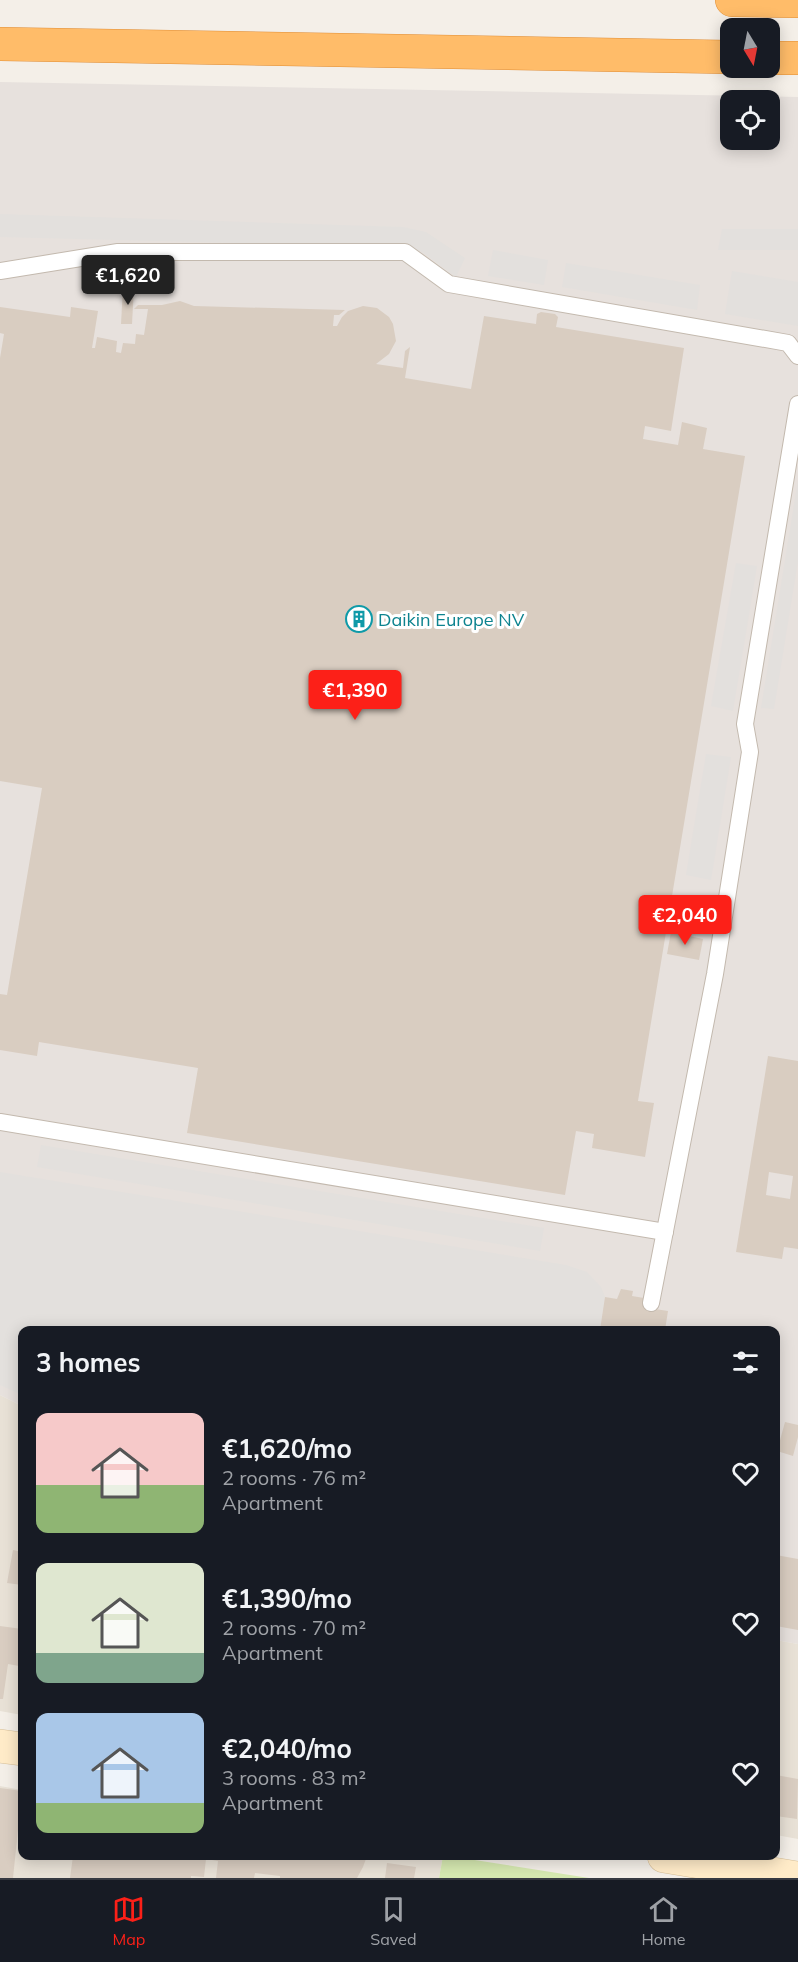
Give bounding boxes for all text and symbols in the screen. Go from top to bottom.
north arrow [720,18,780,78]
map controls [720,18,780,150]
button: locate [720,90,780,150]
pin: €1,620 [79,255,177,306]
text: €1,620 [96,262,160,287]
building icon: Daikin Europe NV [344,604,374,634]
place label: Daikin Europe NV [378,608,525,631]
pin: €1,390 [306,670,404,721]
text: €1,390 [323,677,387,702]
pin: €2,040 [636,895,734,946]
text: €2,040 [653,902,717,927]
text: 3 homes [36,1346,140,1379]
icon: filters [729,1346,762,1379]
text: €1,620/mo [222,1432,352,1465]
icon: home [84,1437,156,1509]
icon: heart [729,1457,762,1490]
text: 2 rooms · 76 m² [222,1465,366,1490]
text: Apartment [222,1490,323,1515]
text: €1,390/mo [222,1582,352,1615]
icon: home [84,1587,156,1659]
icon: heart [729,1607,762,1640]
text: 2 rooms · 70 m² [222,1615,366,1640]
text: Apartment [222,1640,323,1665]
text: €2,040/mo [222,1732,352,1765]
icon: home [84,1737,156,1809]
icon: heart [729,1757,762,1790]
text: 3 rooms · 83 m² [222,1765,366,1790]
text: Apartment [222,1790,323,1815]
tab: Map [112,1893,145,1949]
tab: Saved [370,1893,417,1949]
tab: Home [641,1893,686,1949]

